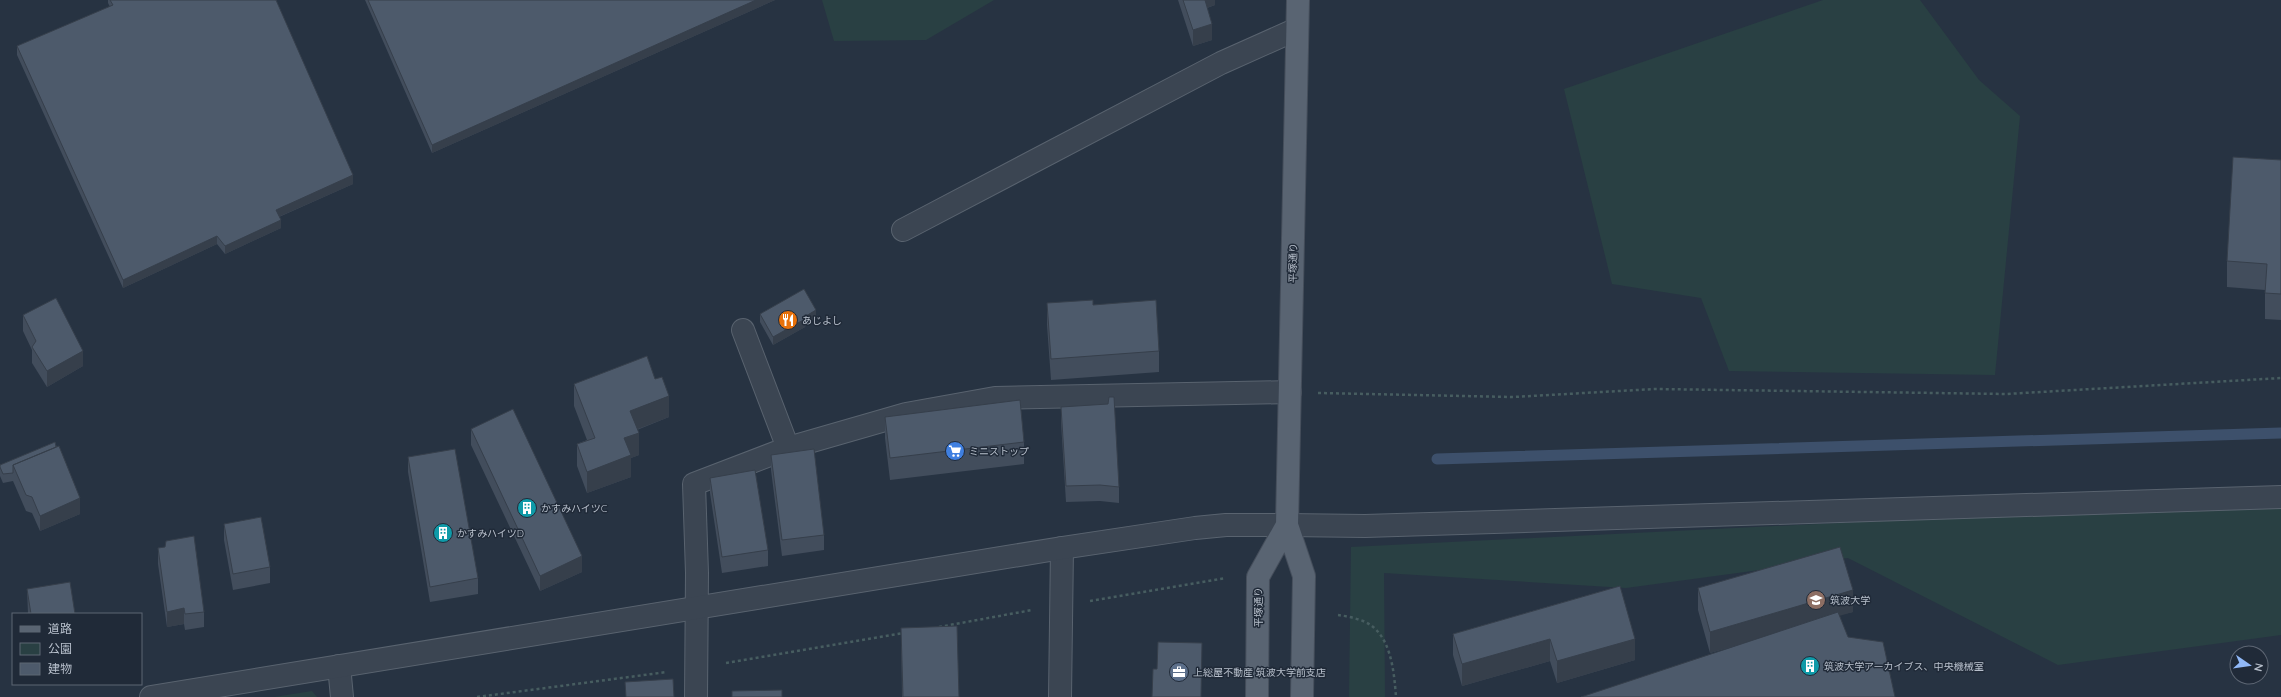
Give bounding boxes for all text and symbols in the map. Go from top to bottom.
street label: 平塚通り [1286,243,1300,283]
restaurant icon: あじよし [777,309,799,331]
place label: あじよし [802,314,842,327]
supermarket icon: ミニストップ [944,440,966,462]
place label: ミニストップ [969,445,1029,458]
building icon: かすみハイツC [516,497,538,519]
place label: かすみハイツC [541,502,608,515]
building icon: かすみハイツD [432,522,454,544]
place label: かすみハイツD [457,527,524,540]
street label: 平塚通り [1252,587,1265,627]
school or university icon: 筑波大学 [1805,589,1827,611]
place label: 筑波大学 [1830,594,1870,607]
legend [12,613,142,685]
text: 道路 [48,621,72,636]
text: 公園 [48,641,72,656]
north arrow [2229,645,2269,685]
building icon: 筑波大学アーカイブス、中央機械室 [1799,655,1821,677]
place label: 筑波大学アーカイブス、中央機械室 [1824,660,1983,673]
text: 建物 [48,661,72,676]
office icon: 上総屋不動産 筑波大学前支店 [1168,661,1190,683]
text: N [2251,662,2266,673]
place label: 上総屋不動産 筑波大学前支店 [1193,666,1326,679]

